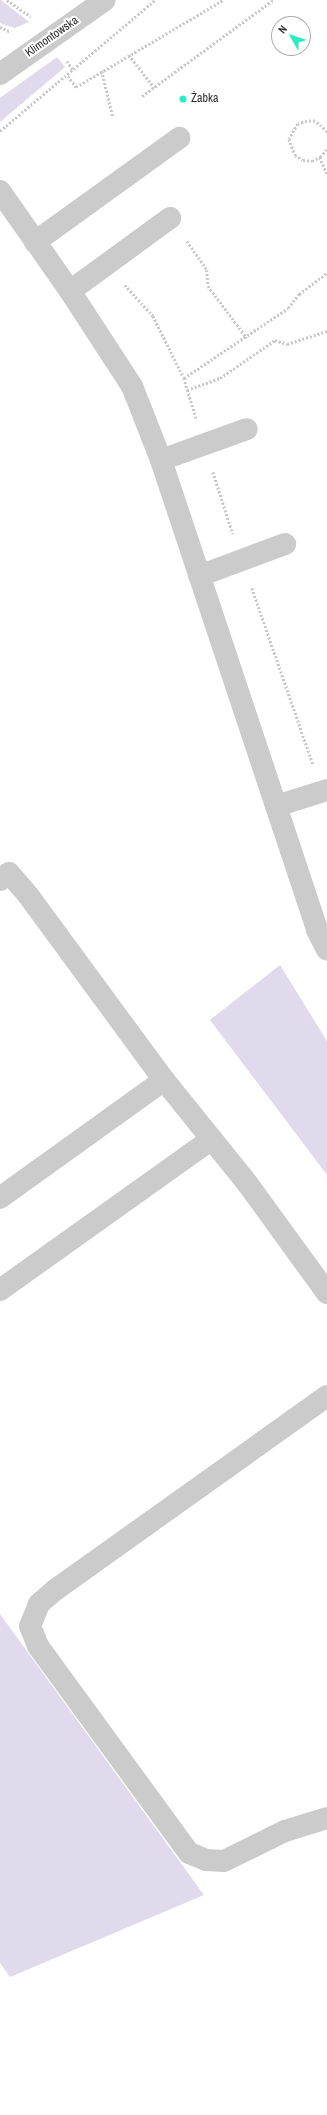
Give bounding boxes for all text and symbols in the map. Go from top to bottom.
street label: Klimontowska [23,14,81,60]
north arrow [271,16,311,56]
text: N [275,22,290,36]
place label: Żabka [191,92,218,106]
marker: Żabka [178,94,188,104]

